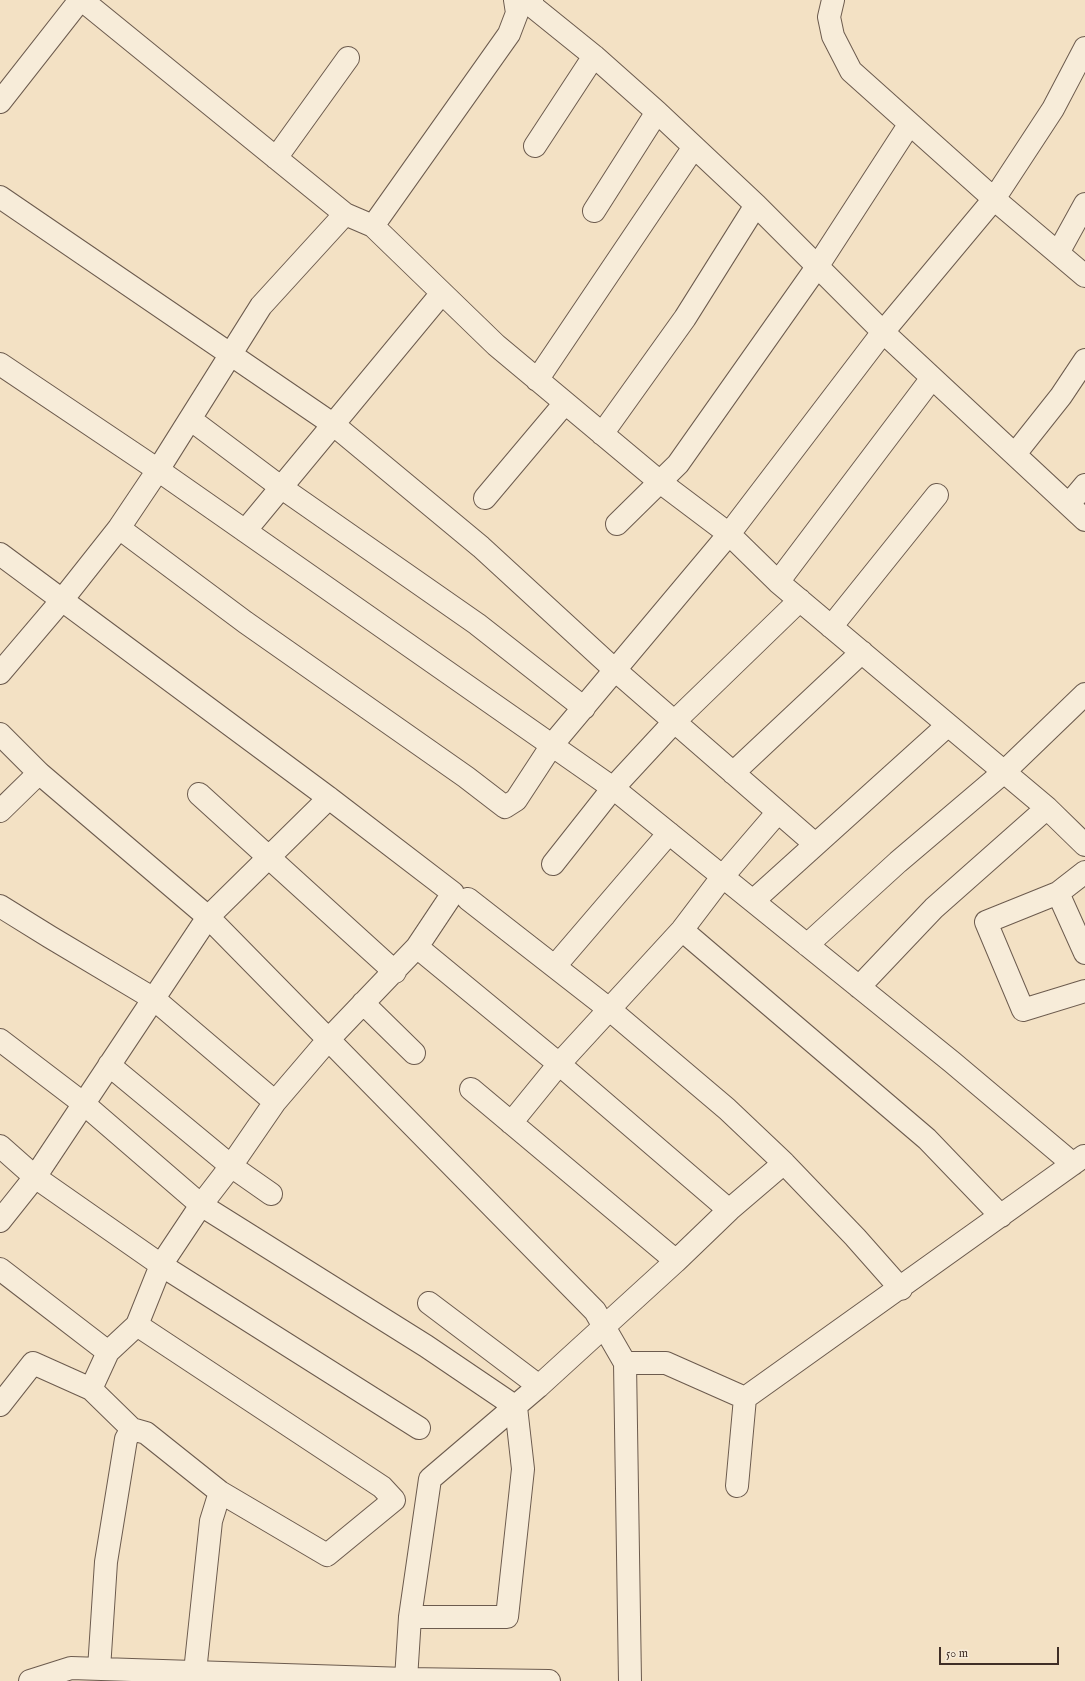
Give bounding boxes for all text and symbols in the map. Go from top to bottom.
scale bar [941,1639,1061,1665]
text: 50 m [946,1646,968,1661]

